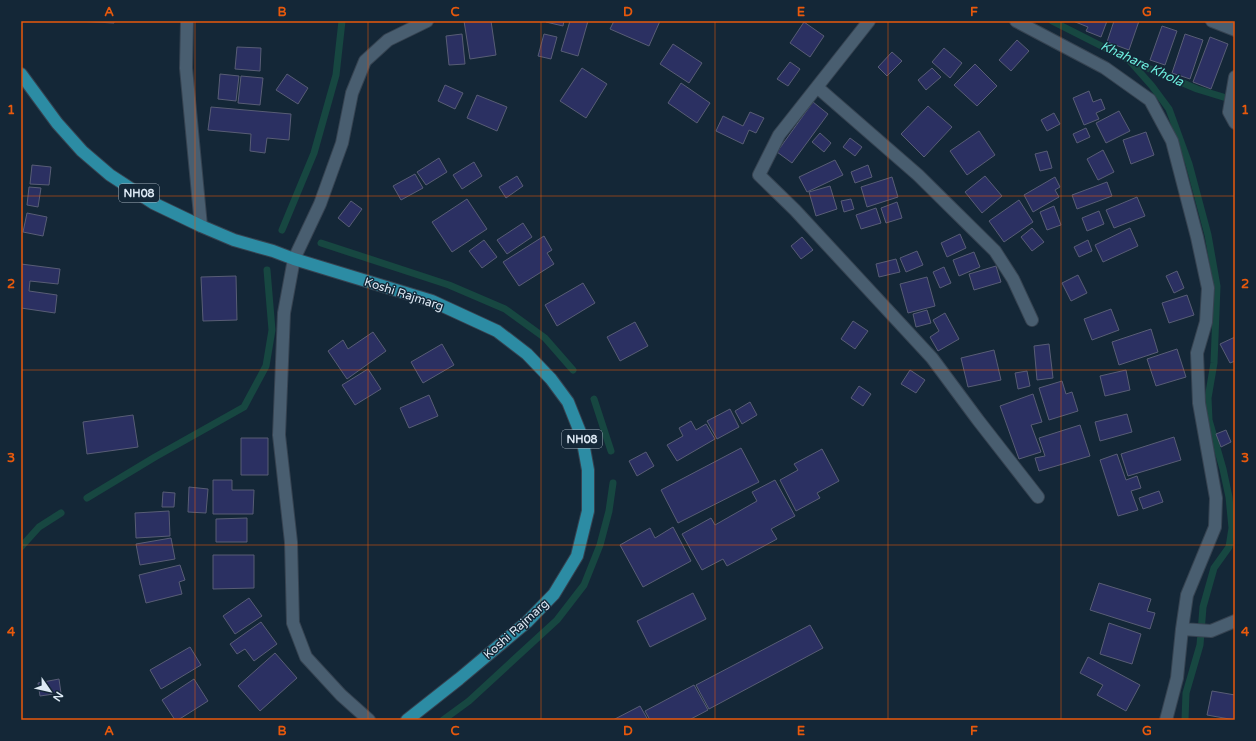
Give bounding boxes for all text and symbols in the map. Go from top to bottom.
text: A [104,4,114,20]
text: B [277,4,287,20]
text: C [450,4,460,20]
text: D [623,4,633,20]
text: E [797,4,805,20]
text: F [970,4,978,20]
text: G [1142,4,1152,20]
water label: Khahare Khola [1098,38,1187,91]
text: 1 [7,102,15,118]
text: 1 [1241,102,1249,118]
road number: NH08 [119,184,159,202]
street label: Koshi Rajmarg [363,275,445,313]
text: 2 [7,276,15,292]
text: 2 [1241,276,1249,292]
road number: NH08 [562,430,602,448]
text: 3 [7,450,15,466]
text: 3 [1241,450,1249,466]
street label: Koshi Rajmarg [481,596,551,662]
text: 4 [7,624,16,640]
text: 4 [1241,624,1250,640]
north arrow [30,671,70,711]
text: N [50,689,66,704]
text: A [104,723,114,739]
text: B [277,723,287,739]
text: C [450,723,460,739]
text: D [623,723,633,739]
text: E [797,723,805,739]
text: F [970,723,978,739]
text: G [1142,723,1152,739]

